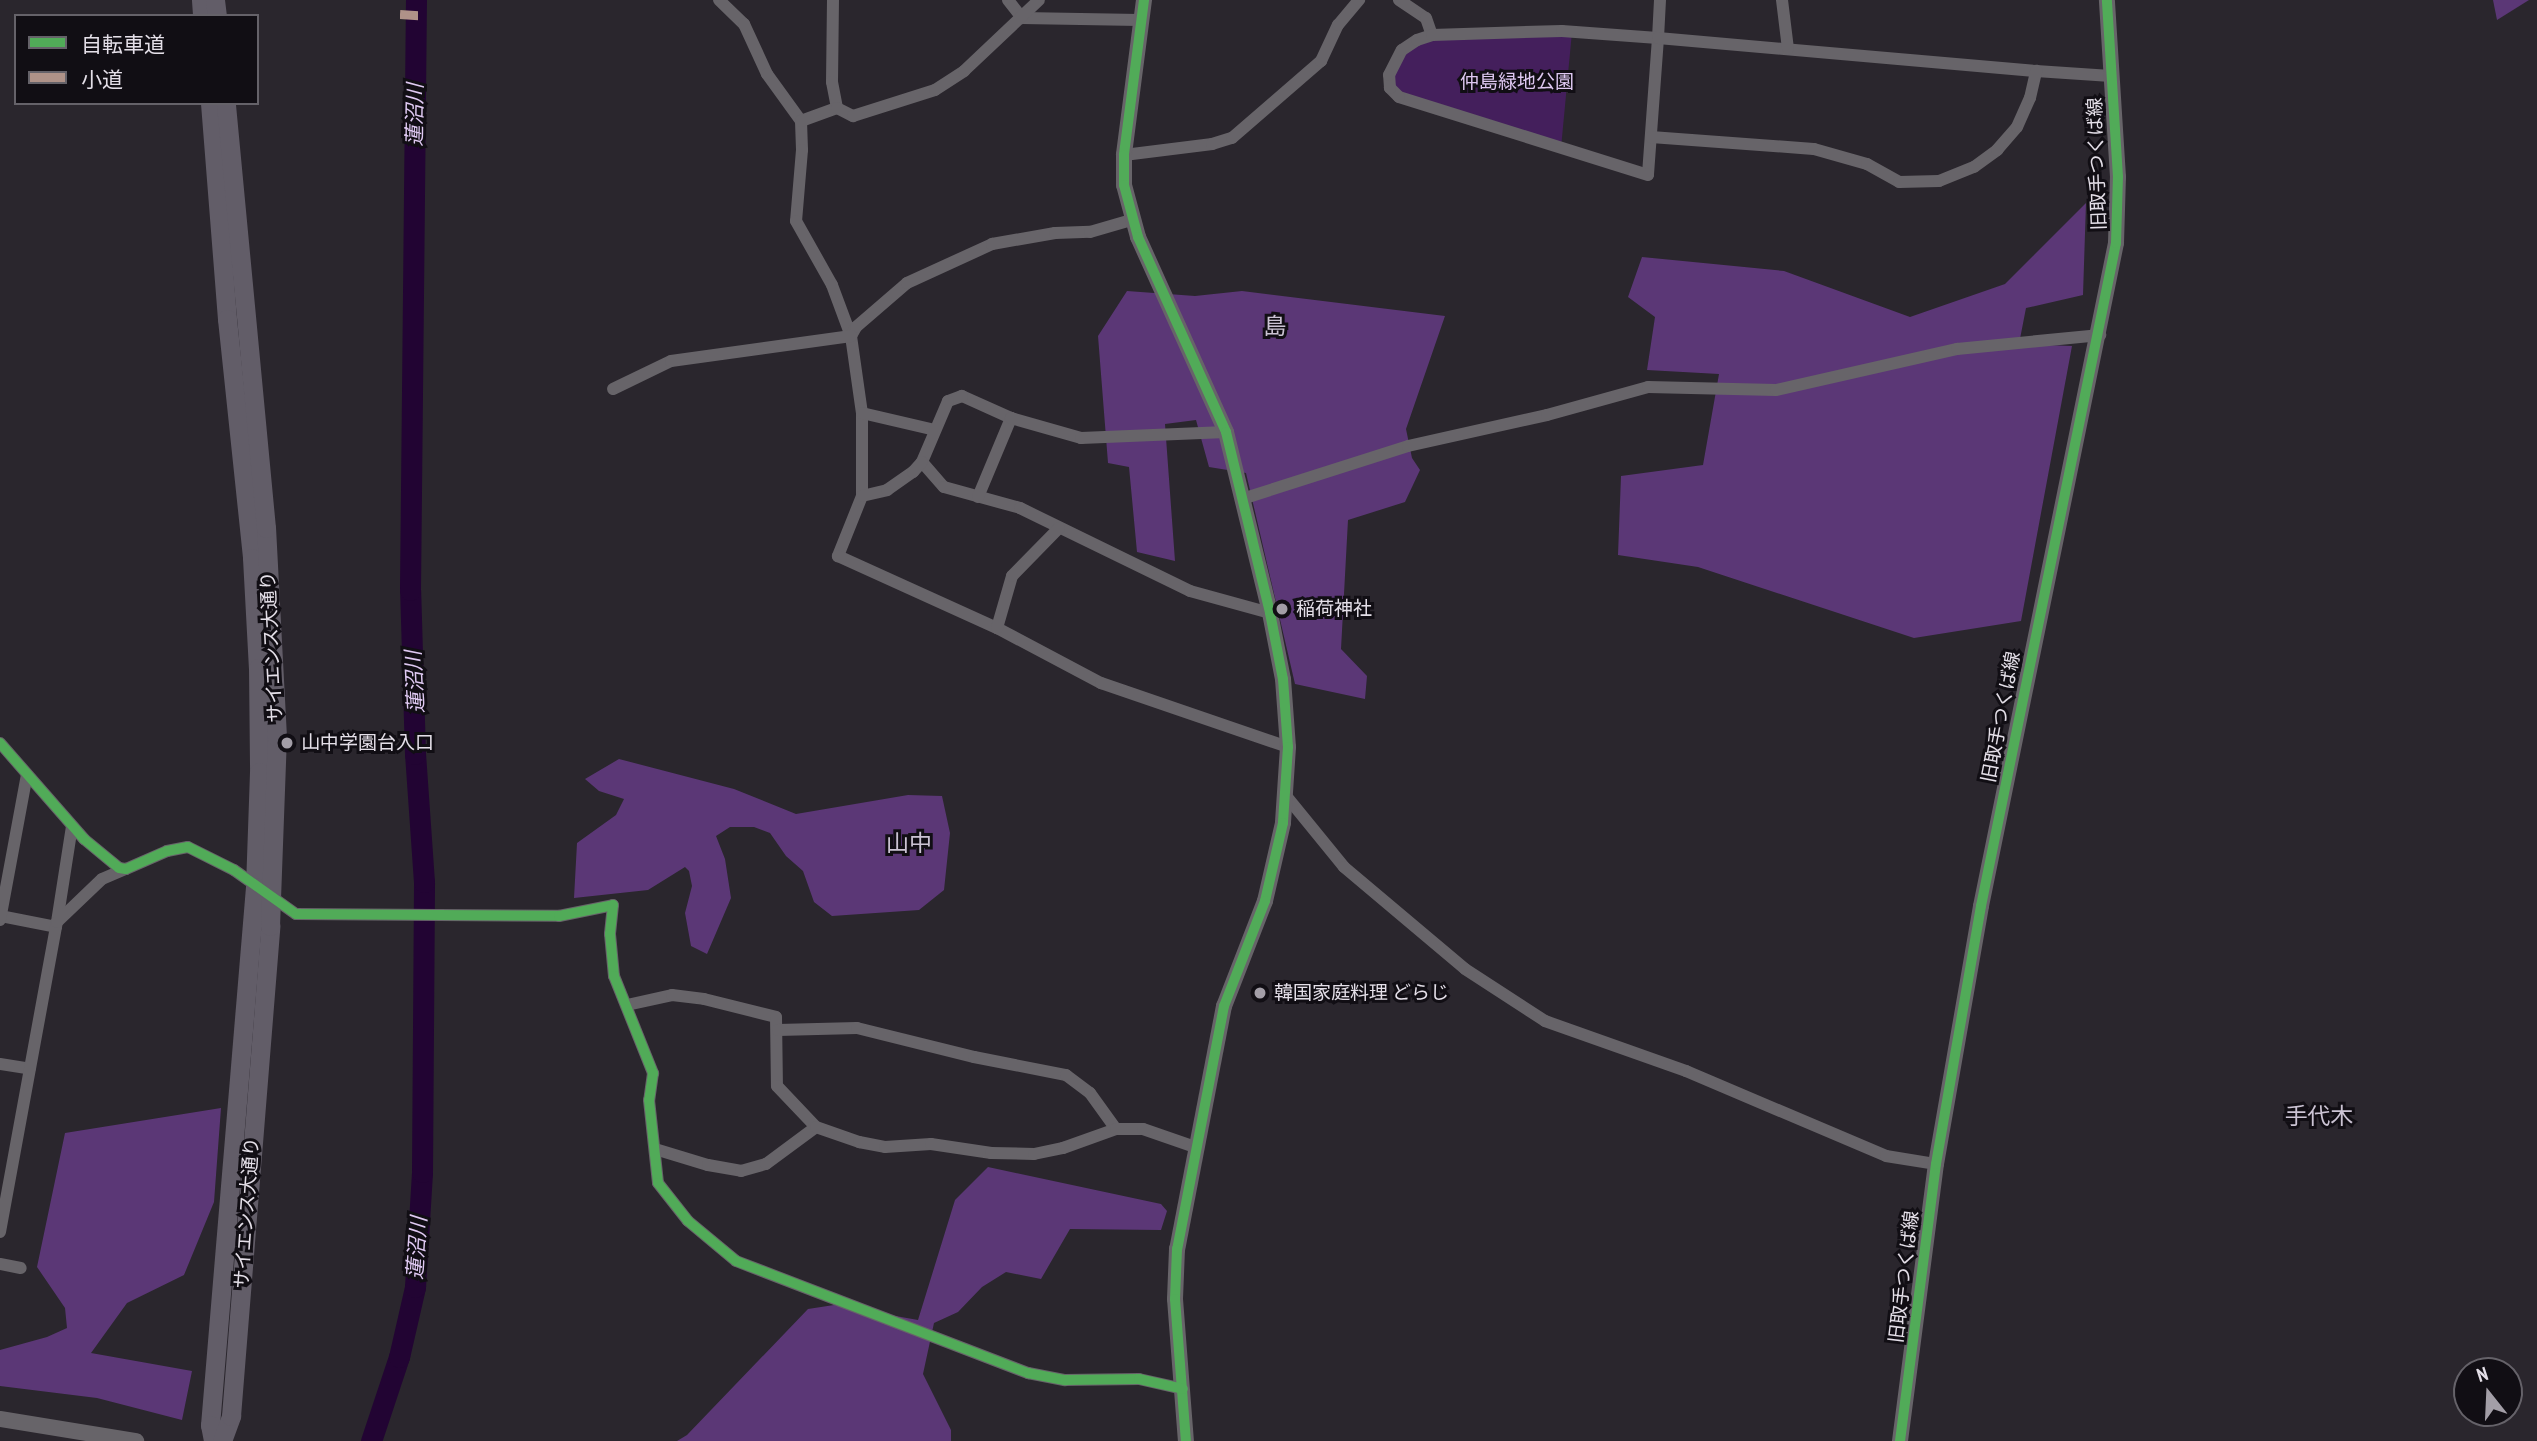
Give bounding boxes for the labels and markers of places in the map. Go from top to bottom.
place label: 稲荷神社 [1296,598,1372,620]
marker: 稲荷神社 [1274,601,1290,617]
place label: 山中学園台入口 [301,732,434,754]
marker: 山中学園台入口 [279,735,295,751]
place label: 韓国家庭料理 どらじ [1274,982,1449,1004]
marker: 韓国家庭料理 どらじ [1252,985,1268,1001]

